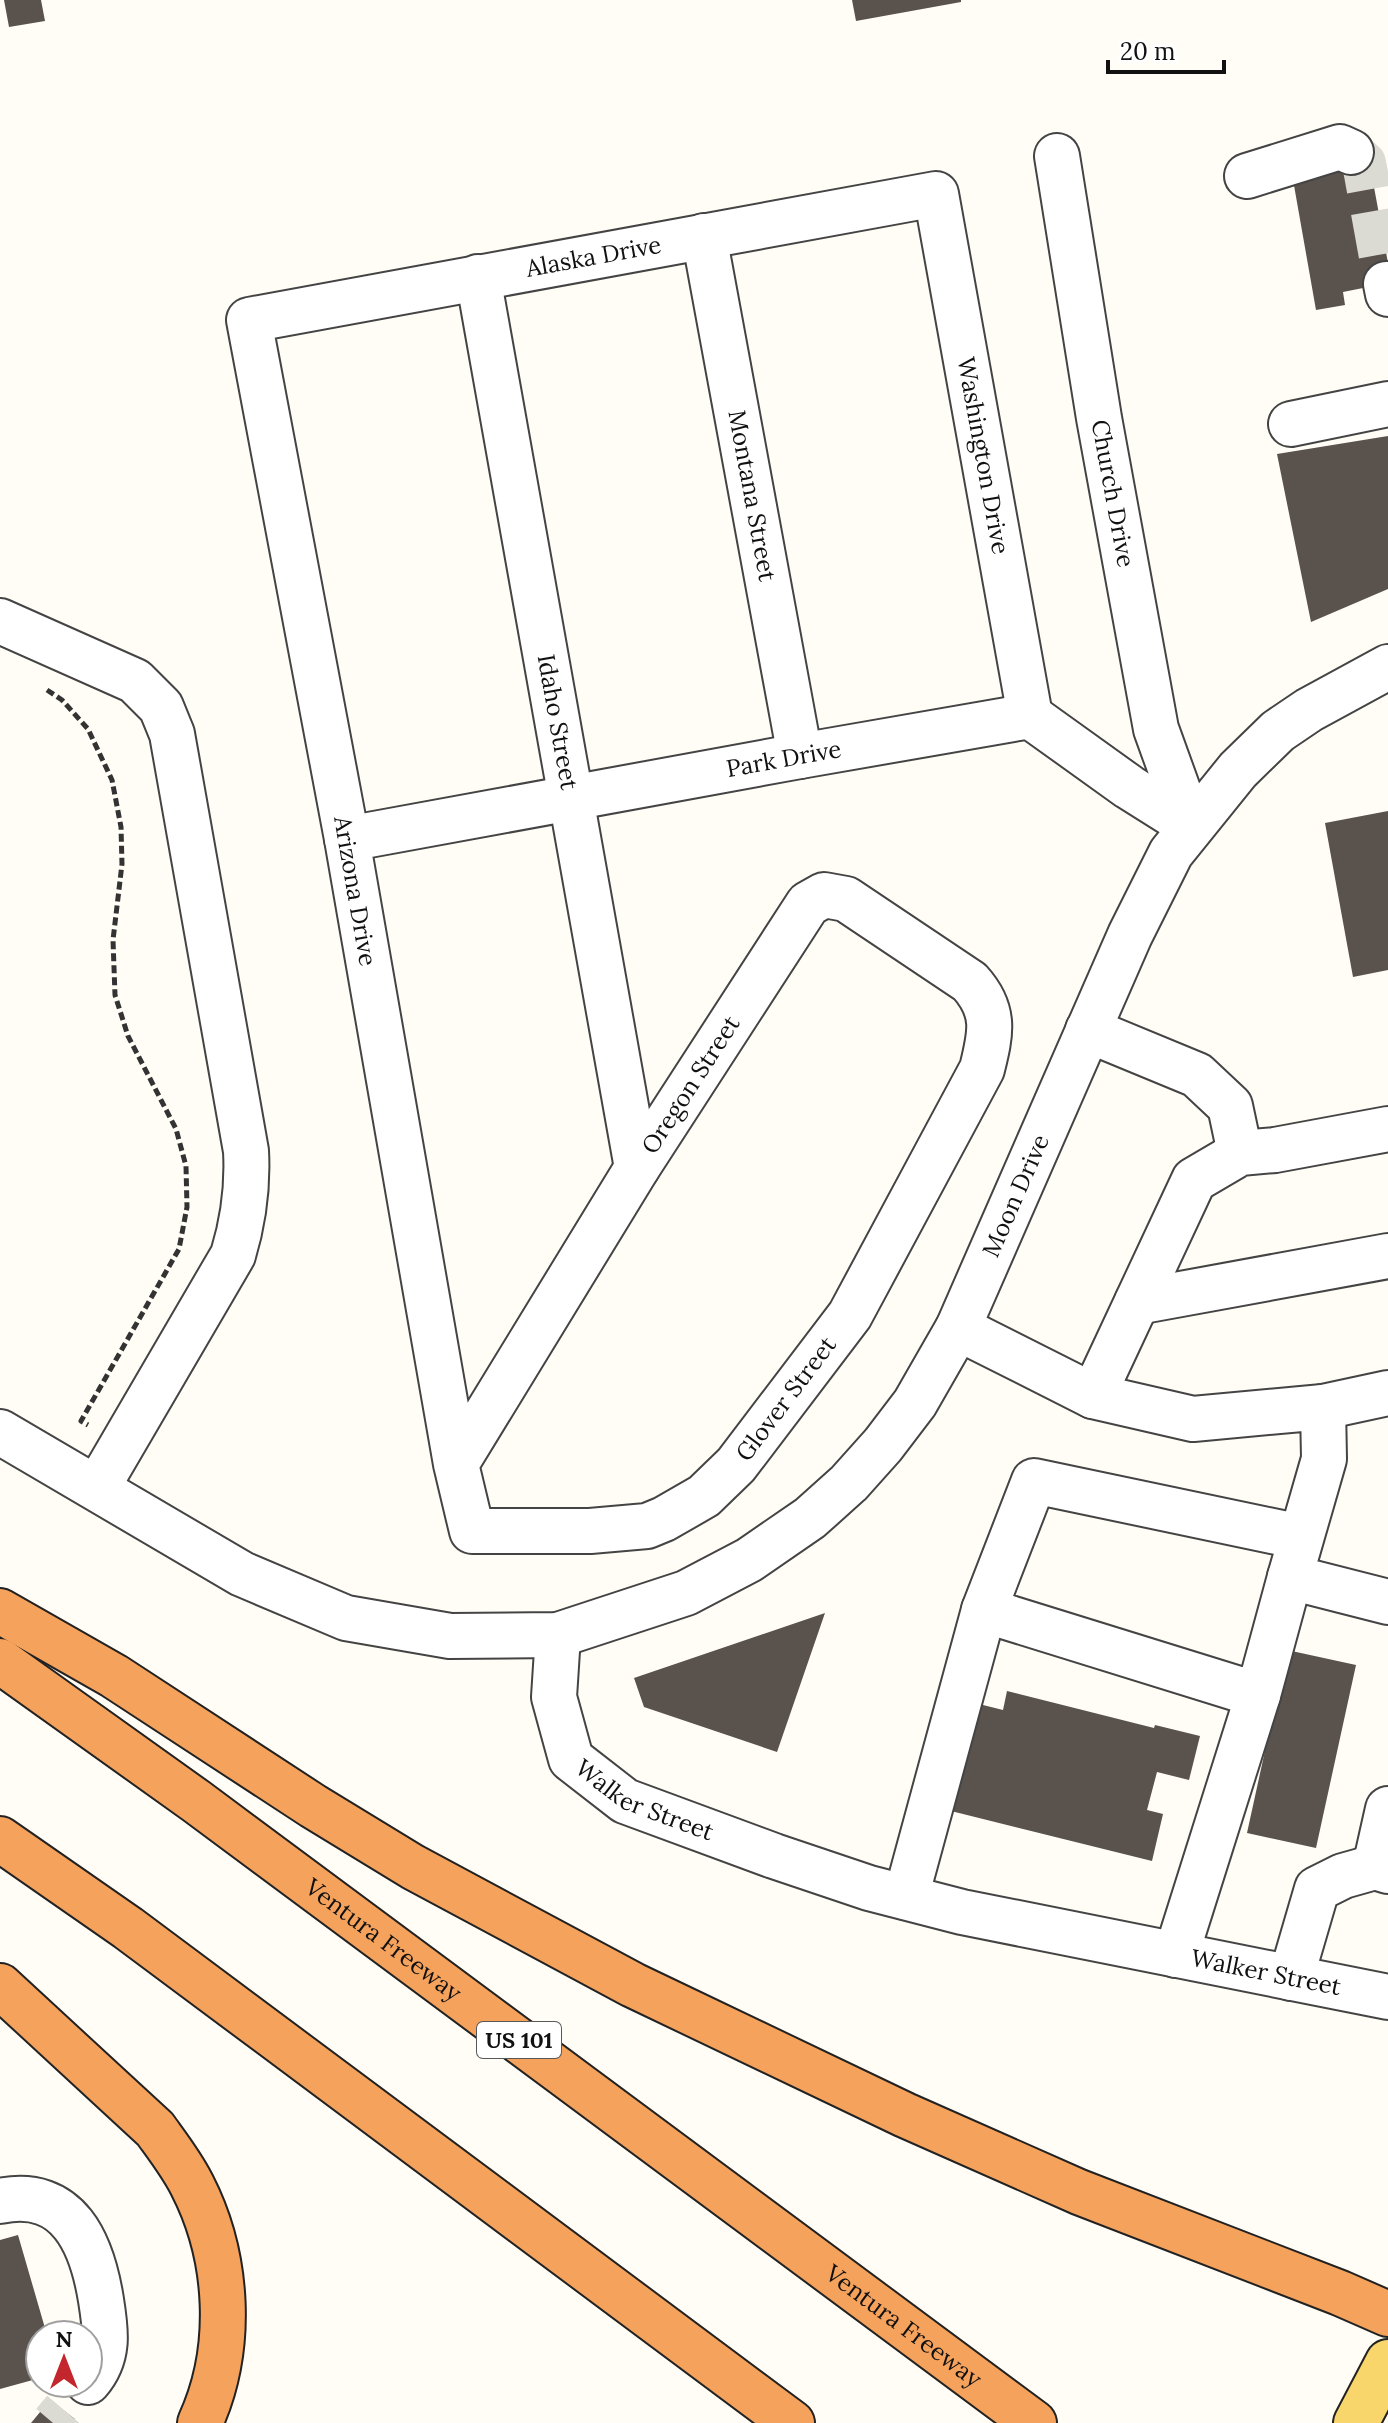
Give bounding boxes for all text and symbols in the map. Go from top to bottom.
scale bar [1108,24,1224,74]
text: 20 m [1120,36,1176,67]
street label: Alaska Drive [523,229,664,284]
street label: Washington Drive [951,355,1017,557]
street label: Montana Street [721,407,784,584]
street label: Church Drive [1085,417,1142,570]
street label: Idaho Street [531,652,585,793]
street label: Park Drive [724,733,844,784]
street label: Arizona Drive [327,813,384,968]
street label: Oregon Street [634,1009,747,1160]
street label: Moon Drive [975,1129,1056,1262]
street label: Glover Street [729,1330,843,1467]
street label: Walker Street [569,1752,719,1848]
street label: Ventura Freeway [298,1871,468,2008]
street label: Walker Street [1188,1942,1345,2002]
road number: US 101 [477,2022,561,2058]
street label: Ventura Freeway [819,2257,989,2394]
north arrow [24,2319,104,2399]
text: N [55,2325,73,2353]

